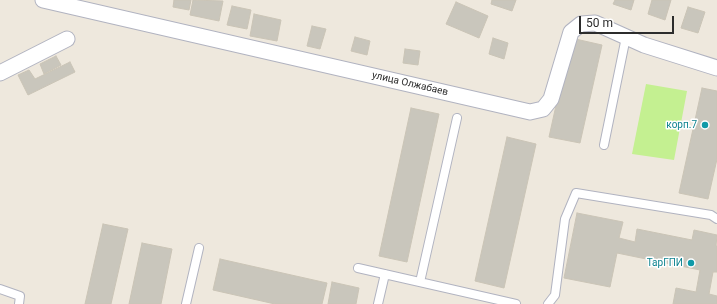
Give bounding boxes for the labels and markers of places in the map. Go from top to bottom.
place label: корп.7 [666,119,697,131]
marker: корп.7 [700,120,710,130]
place label: ТарГПИ [647,257,683,269]
marker: ТарГПИ [686,258,696,268]

